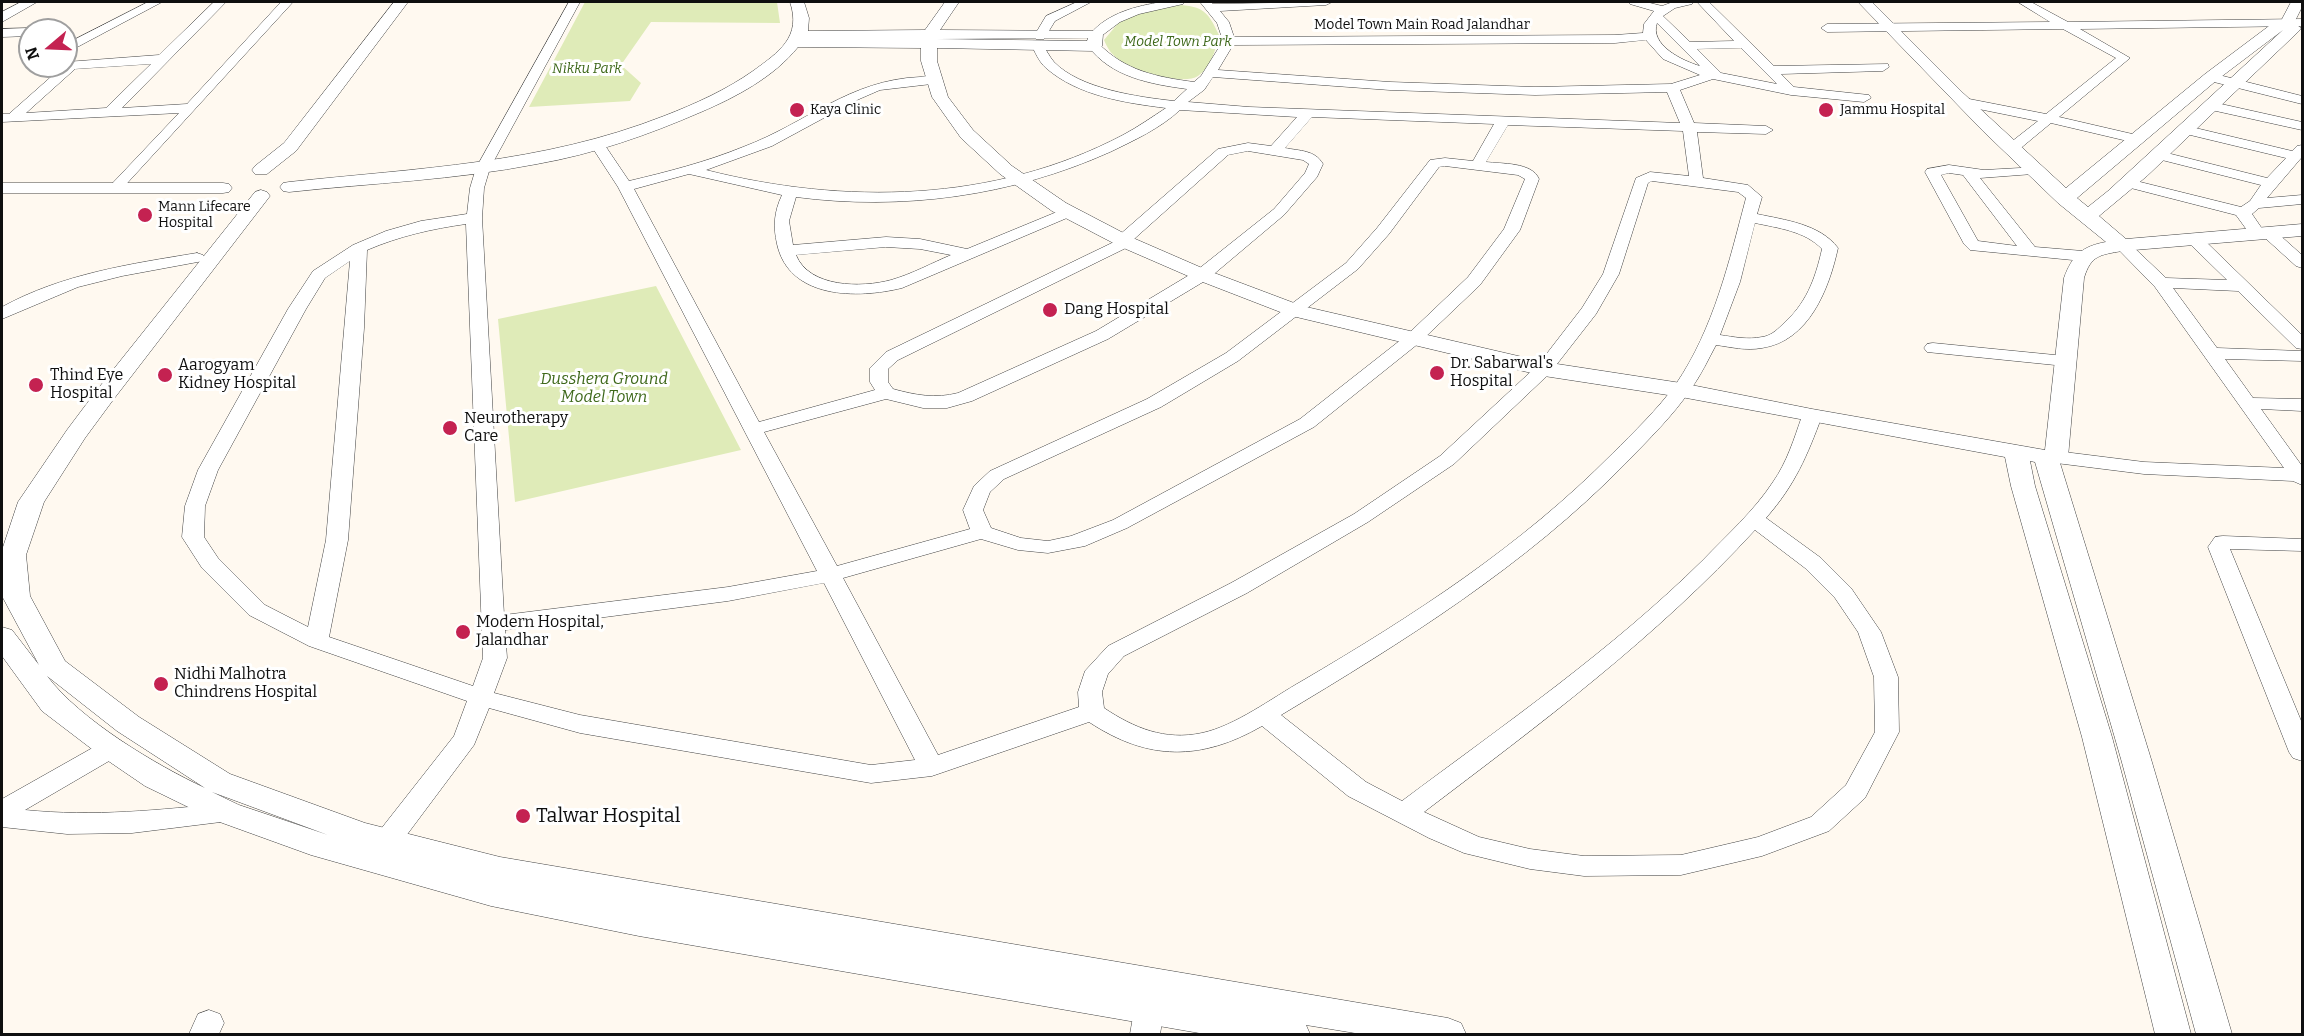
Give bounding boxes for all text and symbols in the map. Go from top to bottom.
street label: Model Town Main Road Jalandhar [1314,17,1530,33]
north arrow [18,18,78,78]
park label: Model Town Park [1124,34,1232,50]
text: N [21,44,43,62]
park label: Nikku Park [552,61,622,77]
marker: Kaya Clinic [788,101,806,119]
marker: Jammu Hospital [1817,101,1835,119]
place label: Kaya Clinic [810,102,881,118]
place label: Jammu Hospital [1840,102,1945,118]
place label: Mann Lifecare Hospital [158,199,251,232]
marker: Mann Lifecare Hospital [136,206,154,224]
place label: Dang Hospital [1064,300,1169,320]
marker: Dang Hospital [1041,301,1059,319]
place label: Dr. Sabarwal's Hospital [1450,354,1553,392]
place label: Aarogyam Kidney Hospital [178,356,296,394]
marker: Dr. Sabarwal's Hospital [1428,364,1446,382]
place label: Thind Eye Hospital [50,366,123,404]
marker: Aarogyam Kidney Hospital [156,366,174,384]
park label: Dusshera Ground Model Town [540,370,668,408]
marker: Thind Eye Hospital [27,376,45,394]
place label: Neurotherapy Care [464,409,568,447]
marker: Neurotherapy Care [441,419,459,437]
place label: Modern Hospital, Jalandhar [476,613,604,651]
marker: Modern Hospital, Jalandhar [454,623,472,641]
place label: Nidhi Malhotra Chindrens Hospital [174,665,317,703]
marker: Nidhi Malhotra Chindrens Hospital [152,675,170,693]
place label: Talwar Hospital [536,804,681,828]
marker: Talwar Hospital [514,807,532,825]

